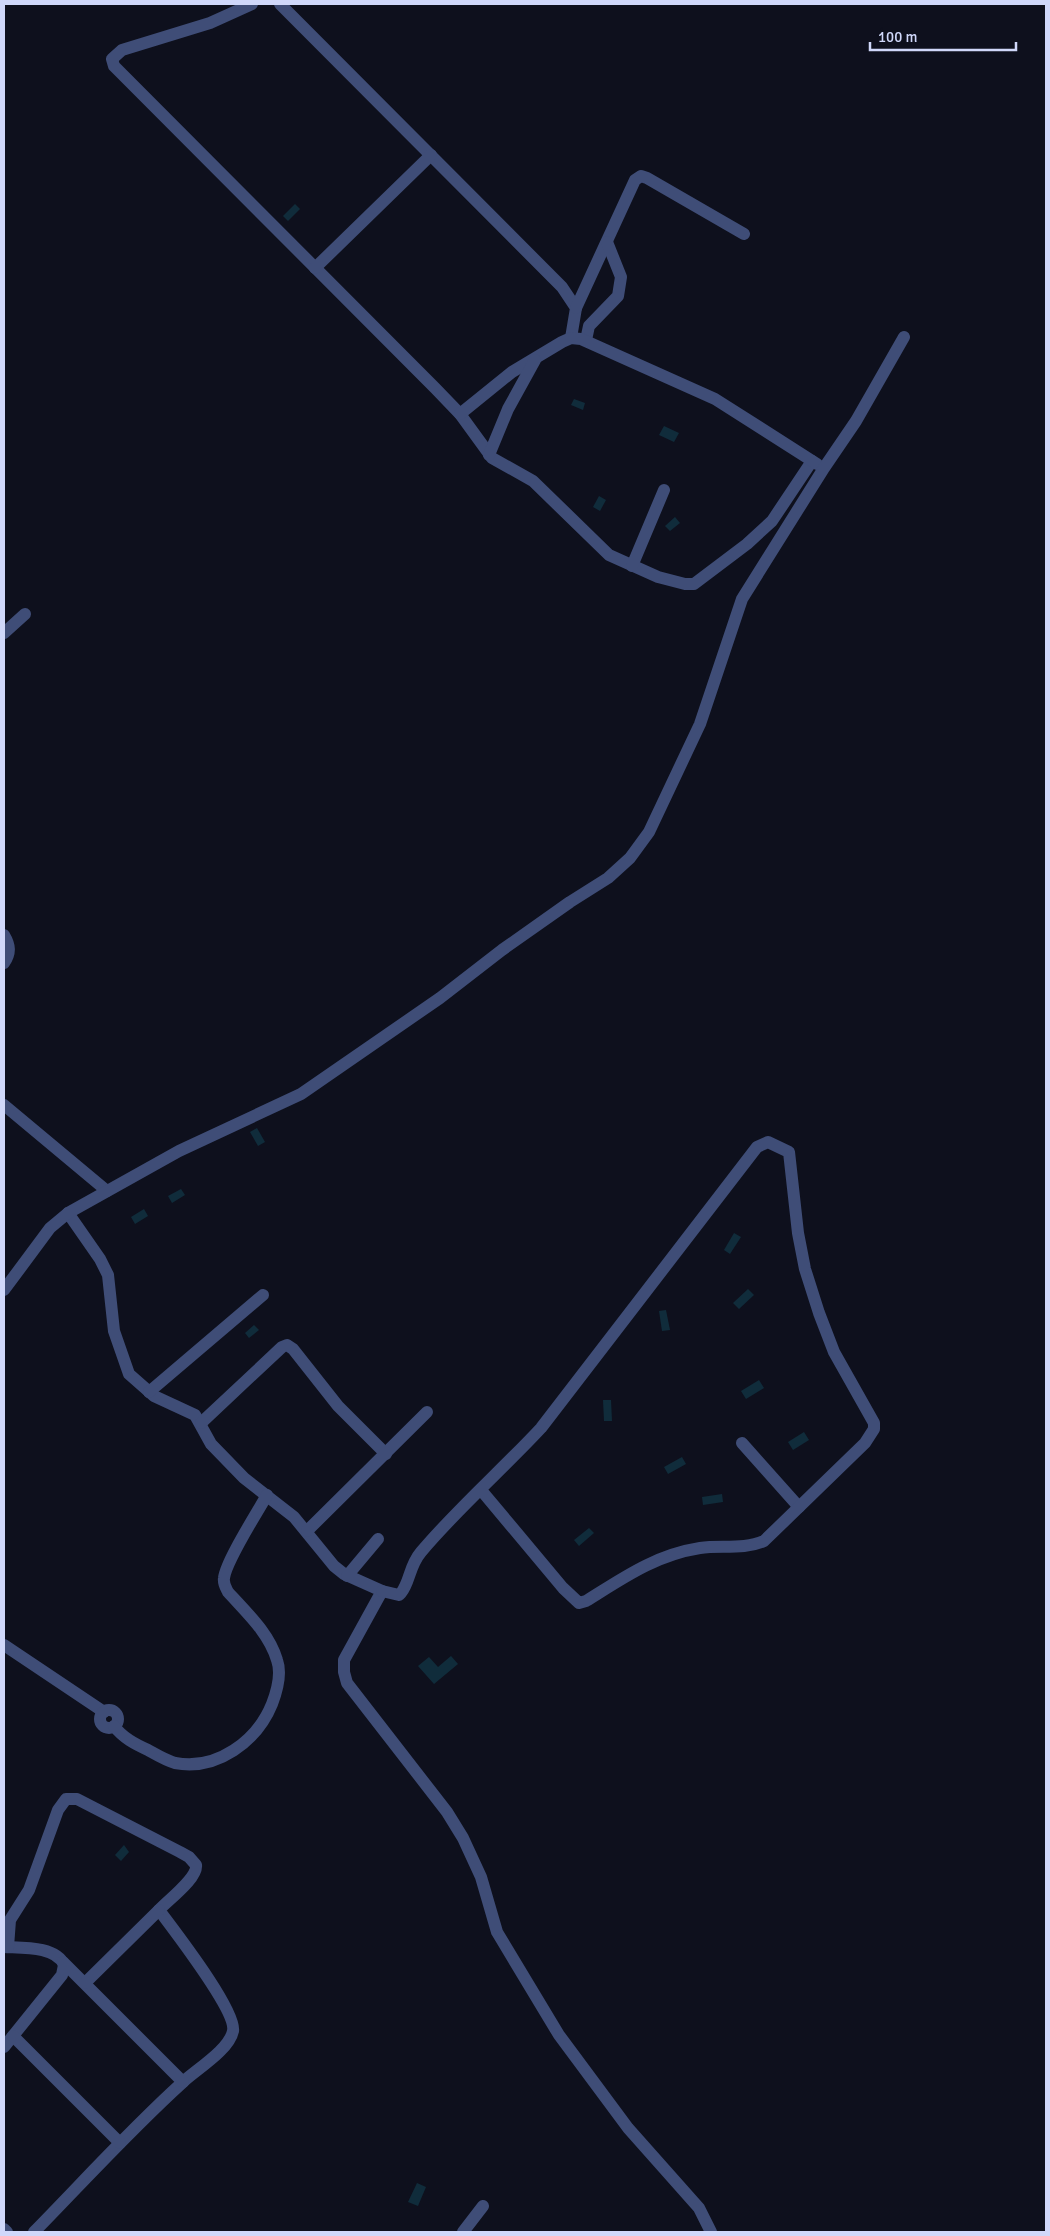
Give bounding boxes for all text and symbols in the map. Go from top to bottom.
scale bar [870,20,1016,52]
text: 100 m [878,28,918,46]

